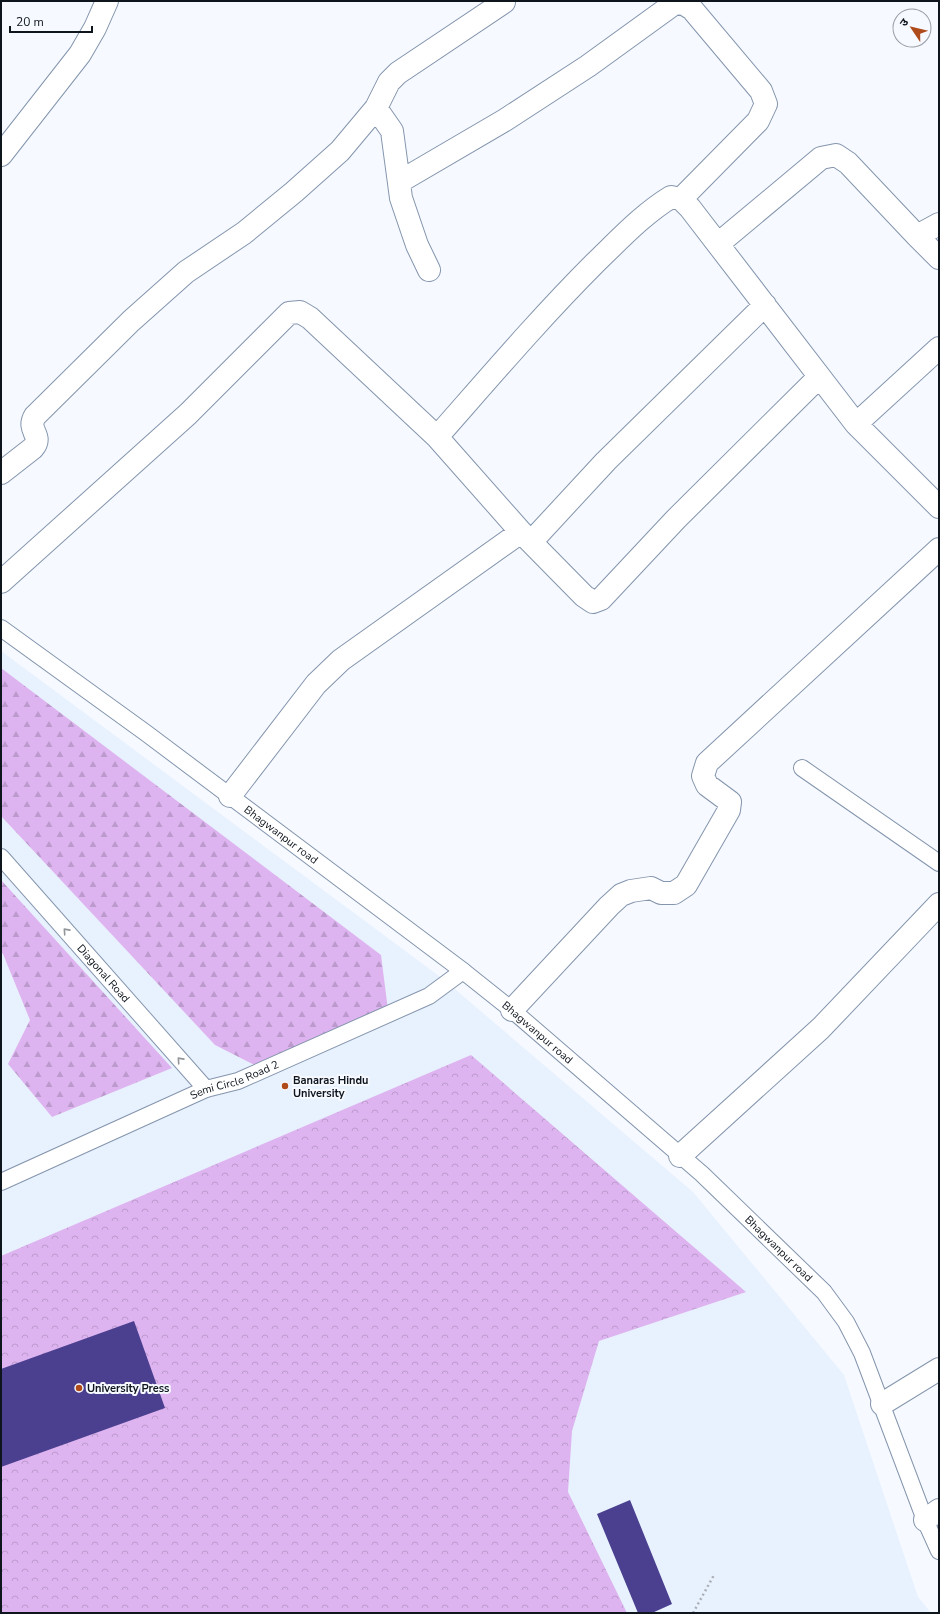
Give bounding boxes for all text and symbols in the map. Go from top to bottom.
scale bar [10,8,92,34]
north arrow [892,8,932,48]
text: 20 m [16,14,44,30]
text: उ [896,15,913,29]
street label: Bhagwanpur road [241,802,321,867]
one-way arrow [64,928,71,936]
street label: Diagonal Road [74,941,133,1005]
street label: Bhagwanpur road [499,998,576,1067]
street label: Semi Circle Road 2 [188,1056,281,1103]
one-way arrow [178,1057,185,1065]
place label: Banaras Hindu University [293,1073,368,1101]
marker: Banaras Hindu University [280,1081,290,1091]
street label: Bhagwanpur road [742,1212,816,1285]
place label: University Press [87,1381,170,1396]
marker: University Press [74,1383,84,1393]

